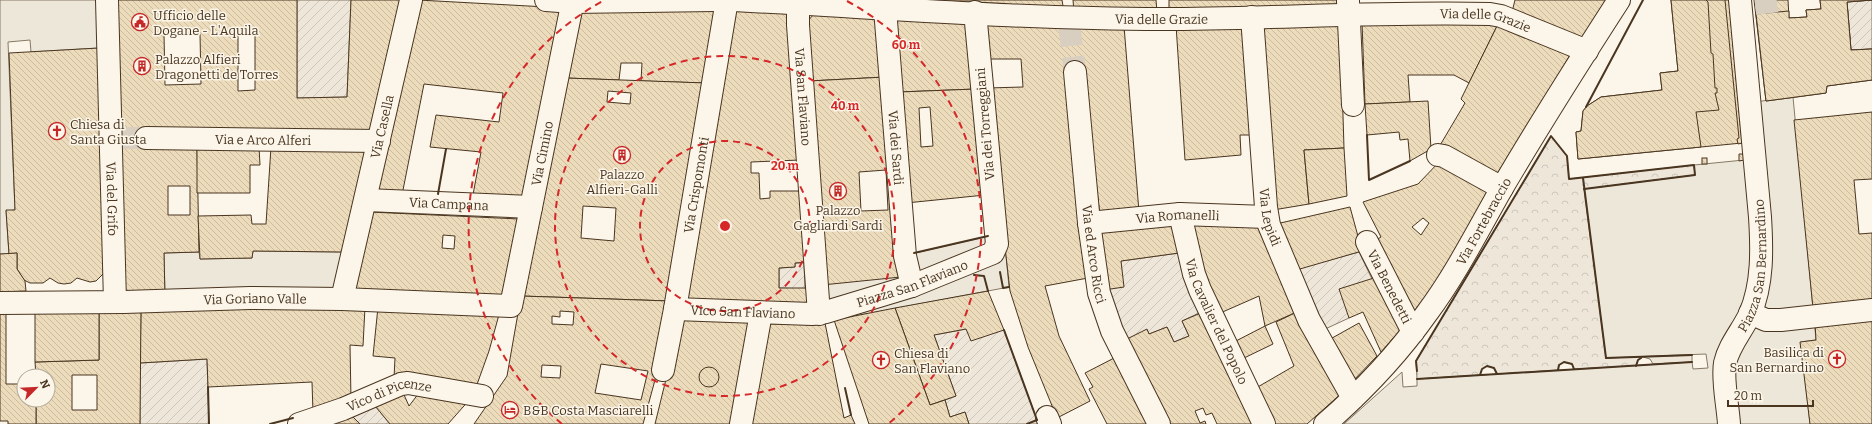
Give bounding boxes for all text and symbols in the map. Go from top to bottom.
street label: Via delle Grazie [1440,6,1533,35]
place label: Ufficio delle Dogane - L'Aquila [153,8,259,38]
street label: Via delle Grazie [1115,11,1208,27]
public building icon: Ufficio delle Dogane - L'Aquila [130,12,150,32]
text: 60 m [892,38,921,52]
street label: Via San Flaviano [792,47,814,146]
place label: Palazzo Alfieri Dragonetti de Torres [155,52,279,82]
building icon: Palazzo Alfieri Dragonetti de Torres [132,56,152,76]
street label: Via dei Torreggiani [973,67,997,181]
street label: Via Casella [367,93,396,160]
text: 40 m [831,99,860,113]
street label: Via dei Sardi [886,110,907,186]
place label: Chiesa di Santa Giusta [70,117,147,147]
street label: Via Cimino [528,120,556,187]
church icon: Chiesa di Santa Giusta [47,121,67,141]
street label: Via e Arco Alferi [215,131,311,148]
street label: Via Crispomonti [680,135,711,234]
building icon: Palazzo Alfieri-Galli [612,145,632,165]
text: 20 m [771,159,800,173]
street label: Via del Grifo [104,162,121,236]
place label: Palazzo Alfieri-Galli [586,167,658,197]
street label: Via Fortebraccio [1453,175,1514,267]
building icon: Palazzo Gagliardi Sardi [828,181,848,201]
street label: Via Lepidi [1257,187,1284,248]
street label: Via Campana [409,194,489,213]
street label: Piazza San Bernardino [1734,199,1769,335]
place label: Palazzo Gagliardi Sardi [793,203,883,233]
street label: Via ed Arco Ricci [1080,204,1109,305]
street label: Via Romanelli [1135,206,1220,226]
centre of rings [718,219,732,233]
street label: Via Benedetti [1365,247,1415,326]
street label: Piazza San Flaviano [855,257,970,310]
street label: Via Cavalier del Popolo [1183,257,1251,387]
street label: Via Goriano Valle [203,290,307,307]
street label: Vico San Flaviano [690,302,796,321]
place label: Basilica di San Bernardino [1730,345,1824,375]
place label: Chiesa di San Flaviano [894,346,970,376]
church icon: Basilica di San Bernardino [1827,349,1847,369]
church icon: Chiesa di San Flaviano [871,350,891,370]
north arrow [16,368,56,408]
street label: Vico di Picenze [344,375,433,414]
text: N [37,378,53,391]
scale bar [1728,382,1813,408]
text: 20 m [1734,389,1763,403]
hotel icon: B&B Costa Masciarelli [500,400,520,420]
place label: B&B Costa Masciarelli [523,403,653,418]

